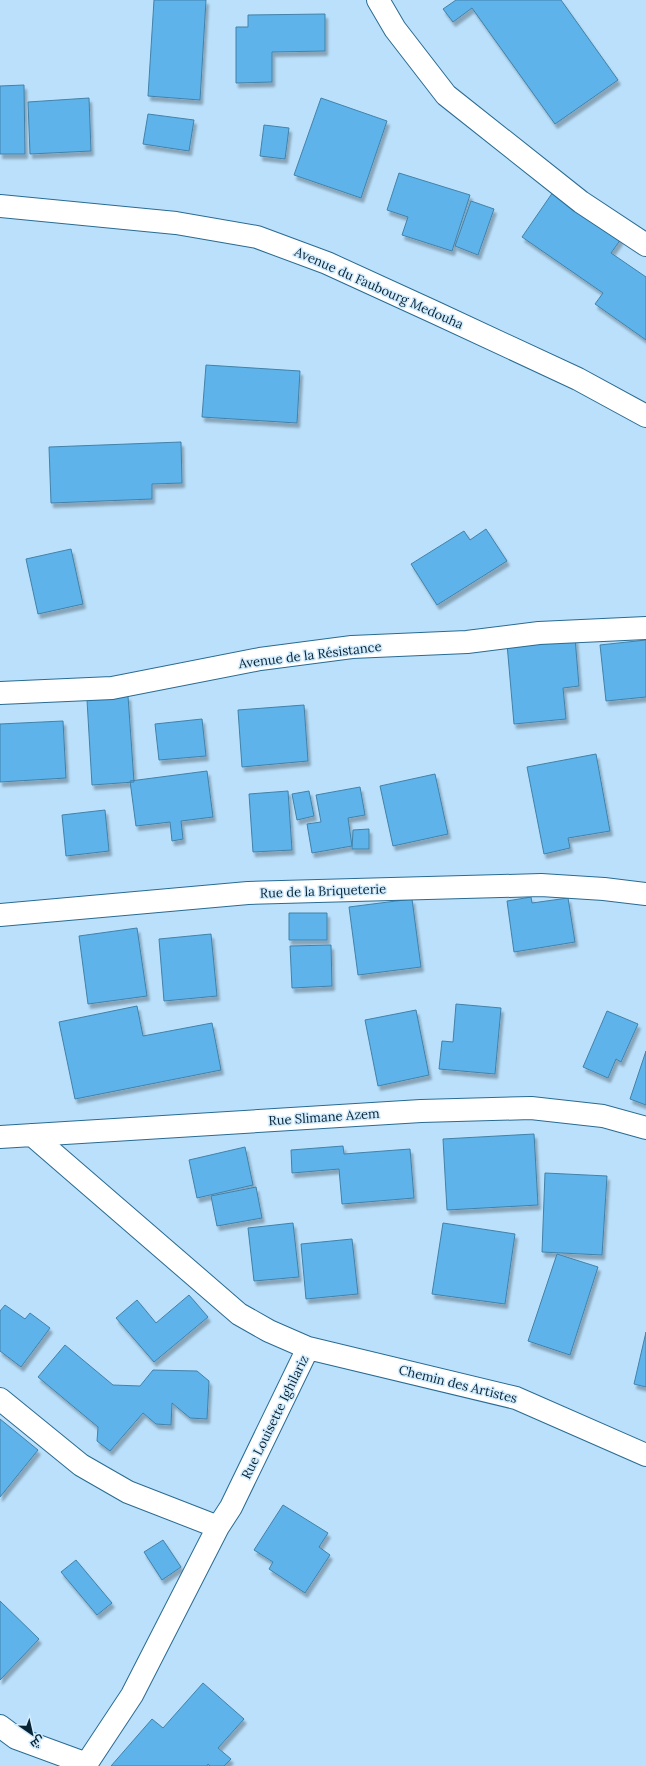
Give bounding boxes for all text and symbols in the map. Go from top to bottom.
street label: Avenue du Faubourg Medouha [291,243,466,333]
street label: Avenue de la Résistance [237,638,382,672]
street label: Rue de la Briqueterie [260,880,386,902]
street label: Rue Slimane Azem [268,1105,381,1129]
street label: Rue Louisette Ighilariz [238,1352,313,1482]
street label: Chemin des Artistes [397,1361,519,1407]
north arrow [12,1714,52,1754]
text: ش [28,1733,47,1752]

